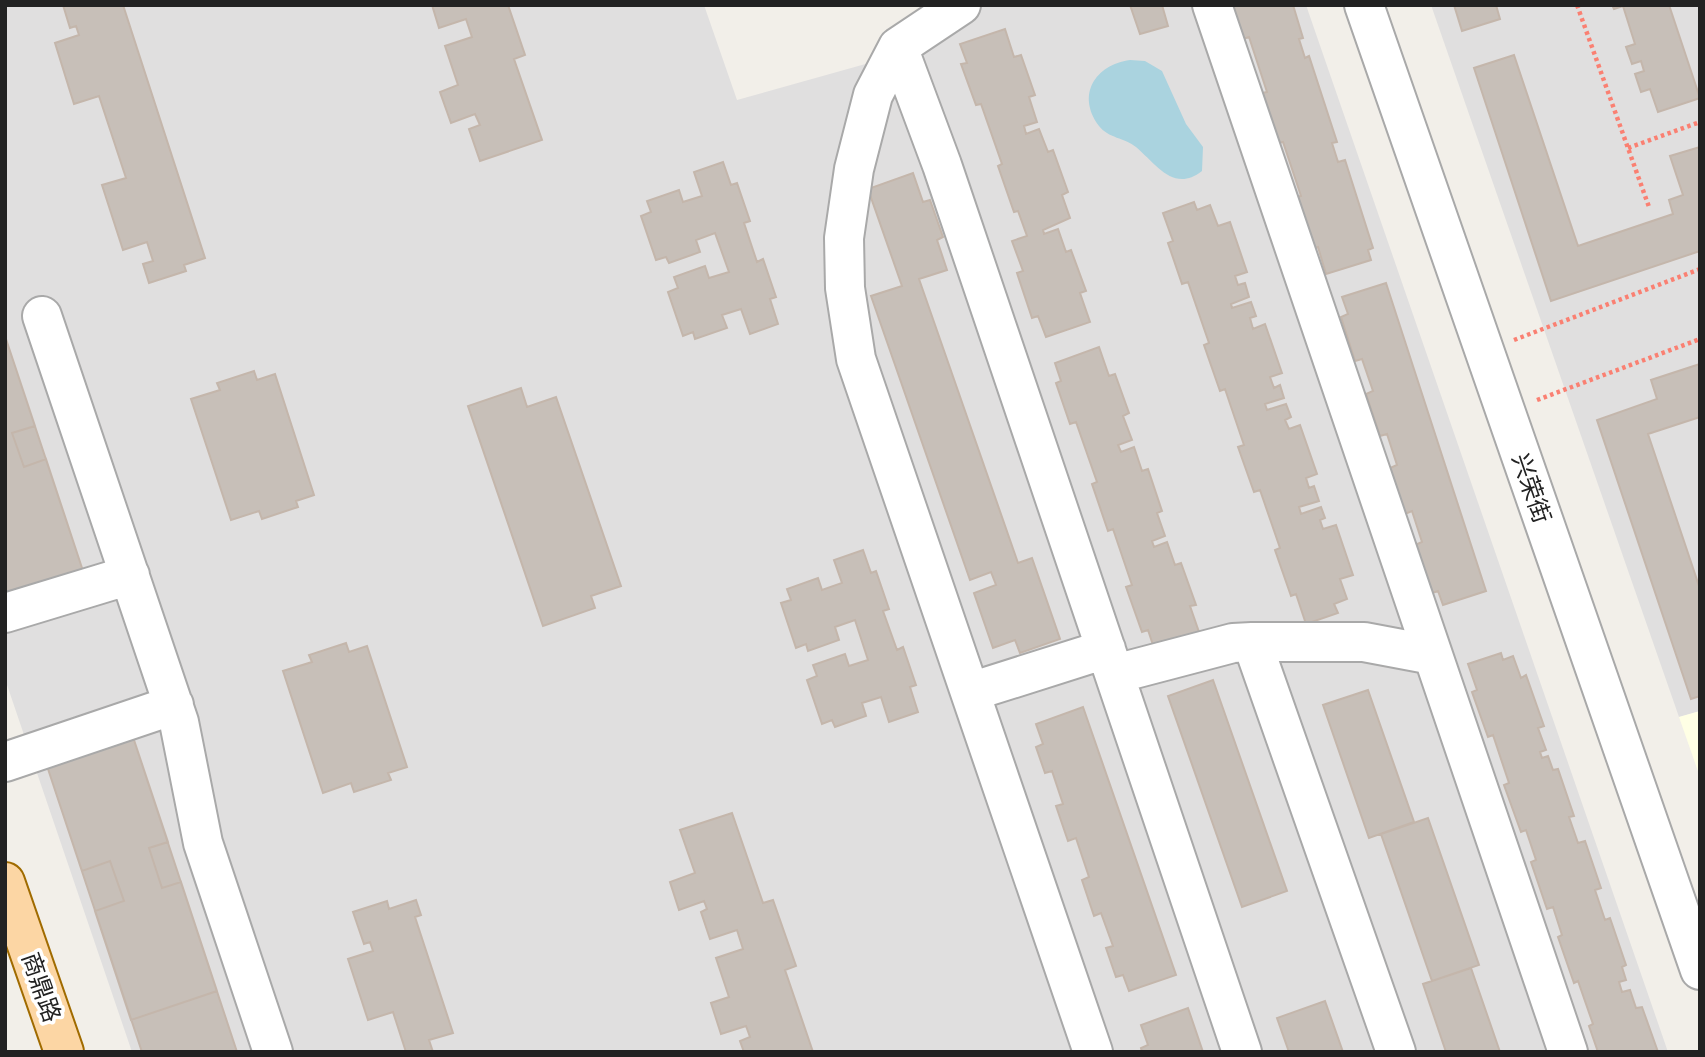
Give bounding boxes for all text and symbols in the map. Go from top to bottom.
street label: 兴荣街 [1505,449,1559,527]
street label: 商鼎路 [15,948,69,1026]

